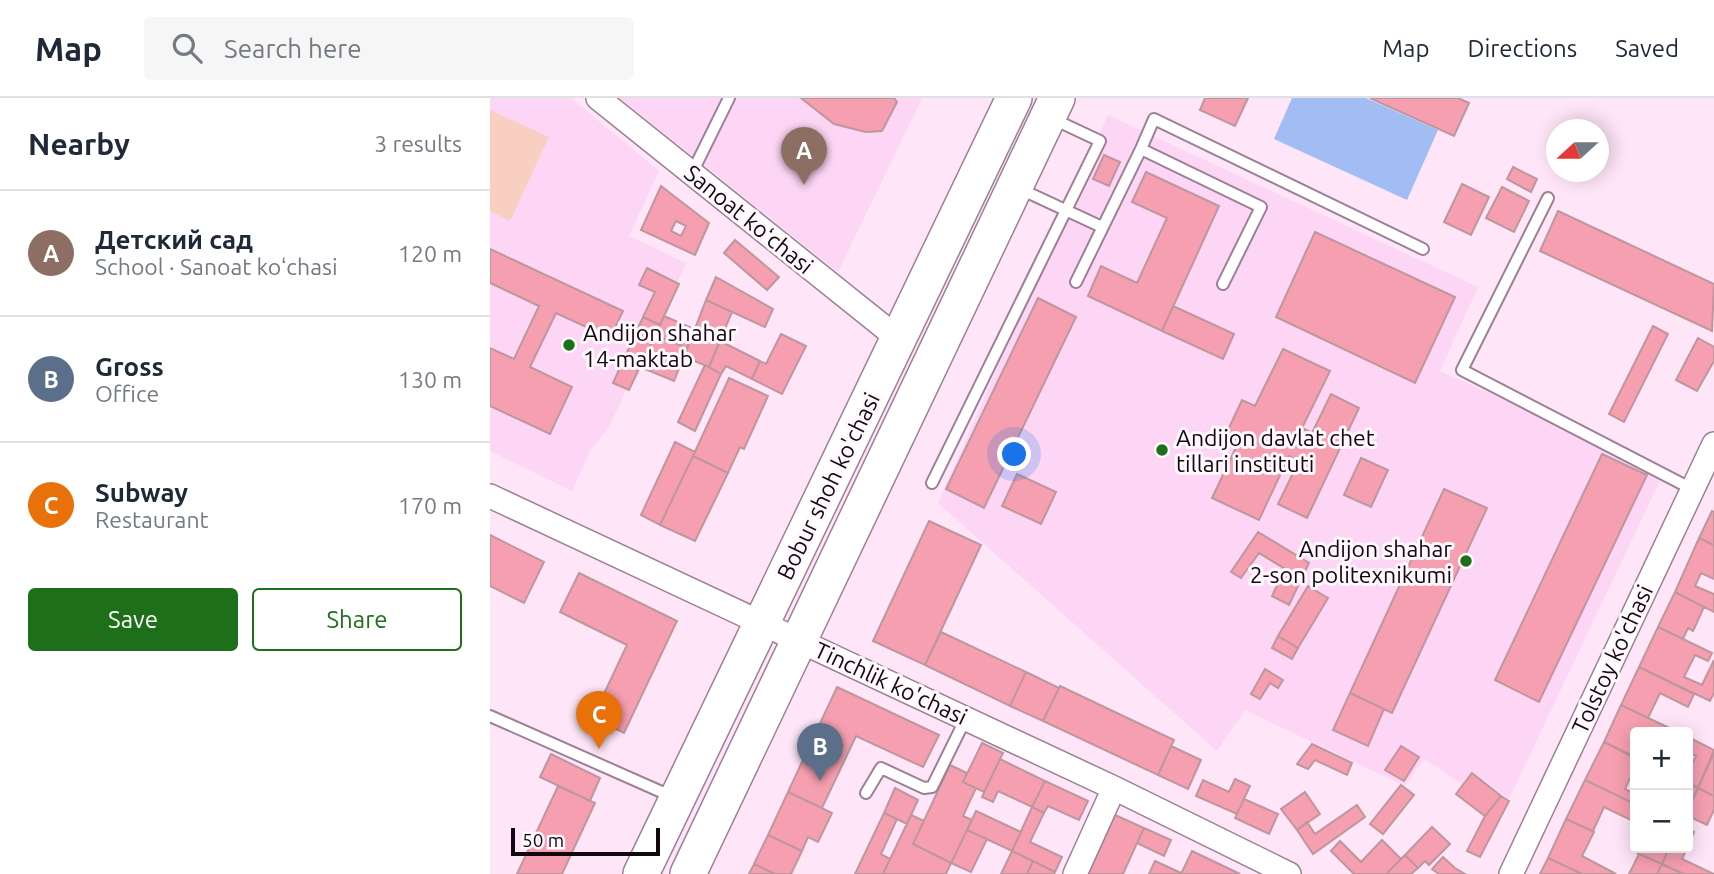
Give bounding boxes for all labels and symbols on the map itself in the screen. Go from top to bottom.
north arrow [1546,119,1609,182]
pin: A [781,127,827,185]
street label: Sanoat koʻchasi [680,160,818,278]
place label: Andijon shahar 14-maktab [583,320,736,371]
marker: Andijon shahar 14-maktab [561,337,577,353]
street label: Bobur shoh ko'chasi [772,389,884,583]
place label: Andijon davlat chet tillari instituti [1176,425,1375,476]
your location [997,437,1031,471]
marker: Andijon davlat chet tillari instituti [1154,442,1170,458]
place label: Andijon shahar 2-son politexnikumi [1250,536,1452,587]
marker: Andijon shahar 2-son politexnikumi [1458,553,1474,569]
street label: Tolstoy ko'chasi [1567,581,1657,737]
street label: Tinchlik ko'chasi [811,637,971,729]
pin: C [576,691,622,749]
pin: B [797,723,843,781]
scale bar [511,825,660,857]

